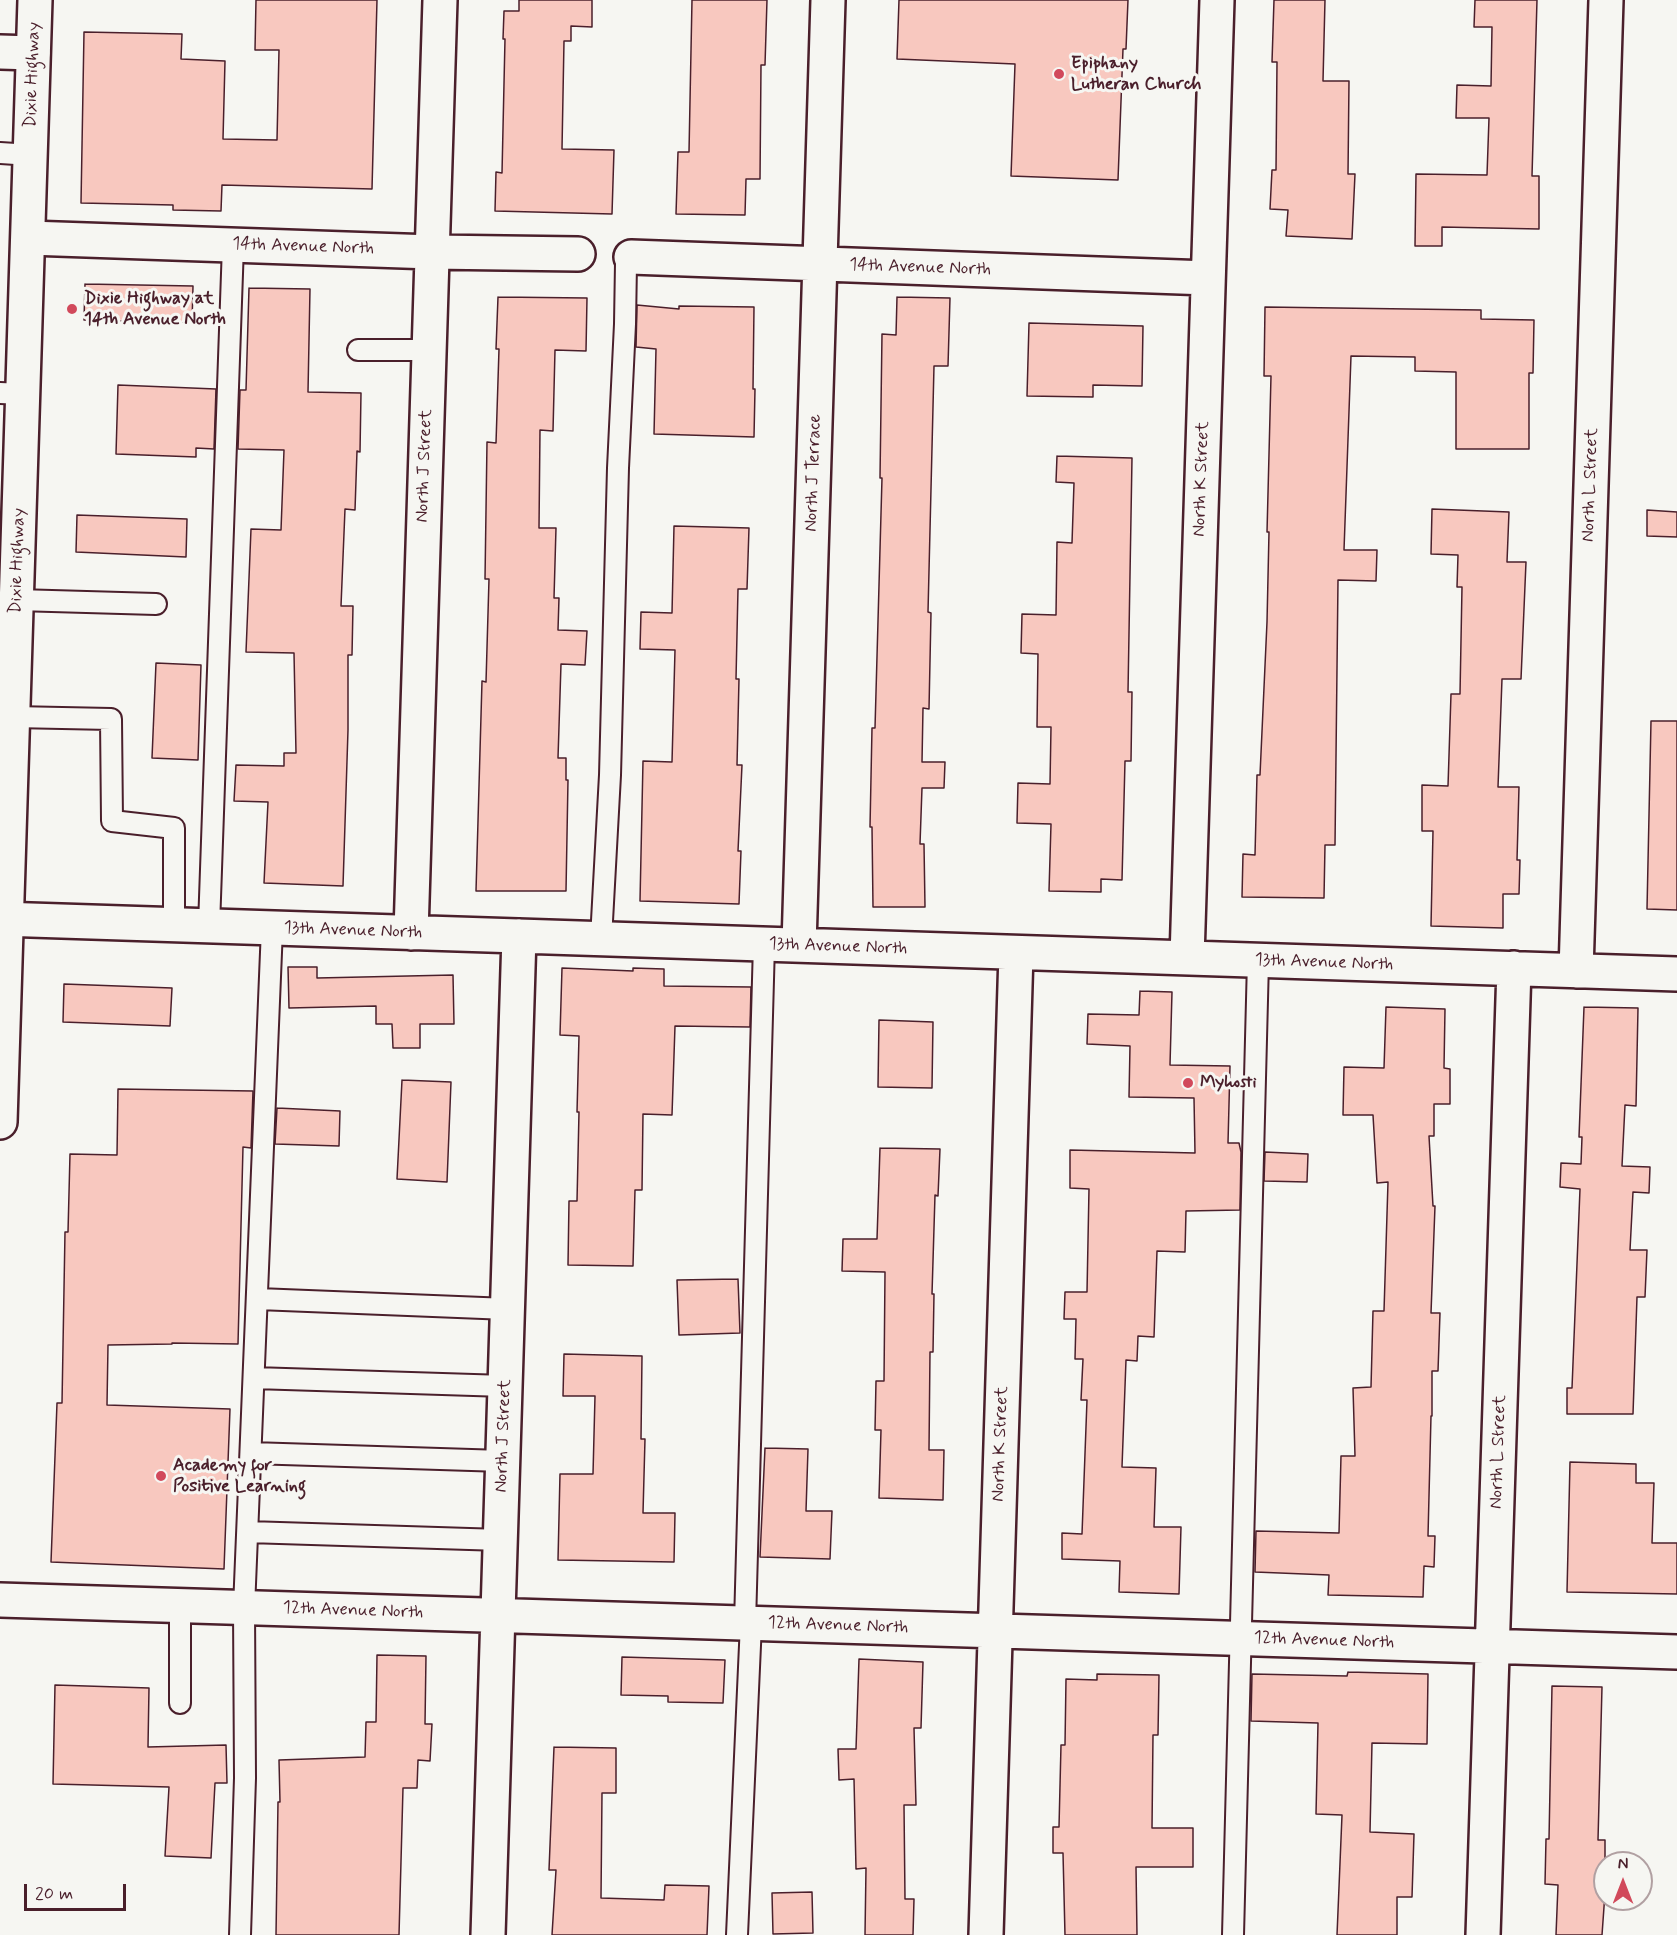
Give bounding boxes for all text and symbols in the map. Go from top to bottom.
street label: Dixie Highway [20,22,46,128]
place label: Epiphany Lutheran Church [1071,53,1201,96]
marker: Epiphany Lutheran Church [1052,67,1066,81]
street label: 14th Avenue North [232,234,374,260]
street label: 14th Avenue North [849,255,991,281]
place label: Dixie Highway at 14th Avenue North [84,288,226,330]
marker: Dixie Highway at 14th Avenue North [65,302,79,316]
street label: North J Street [412,409,438,523]
street label: North J Terrace [801,414,827,532]
street label: North K Street [1189,421,1215,537]
street label: North L Street [1578,428,1604,542]
street label: Dixie Highway [5,508,31,614]
street label: 13th Avenue North [283,918,423,944]
street label: 13th Avenue North [768,934,908,960]
street label: 13th Avenue North [1254,950,1394,976]
place label: Myhosti [1200,1072,1257,1094]
marker: Myhosti [1181,1076,1195,1090]
street label: North J Street [491,1379,517,1493]
street label: North K Street [988,1386,1014,1502]
street label: North L Street [1486,1395,1512,1509]
place label: Academy for Positive Learning [173,1455,306,1498]
marker: Academy for Positive Learning [154,1469,168,1483]
street label: 12th Avenue North [282,1598,424,1624]
street label: 12th Avenue North [767,1613,909,1639]
street label: 12th Avenue North [1253,1628,1395,1654]
north arrow [1593,1851,1653,1911]
text: N [1618,1854,1628,1875]
scale bar [27,1872,129,1910]
text: 20 m [35,1882,73,1906]

